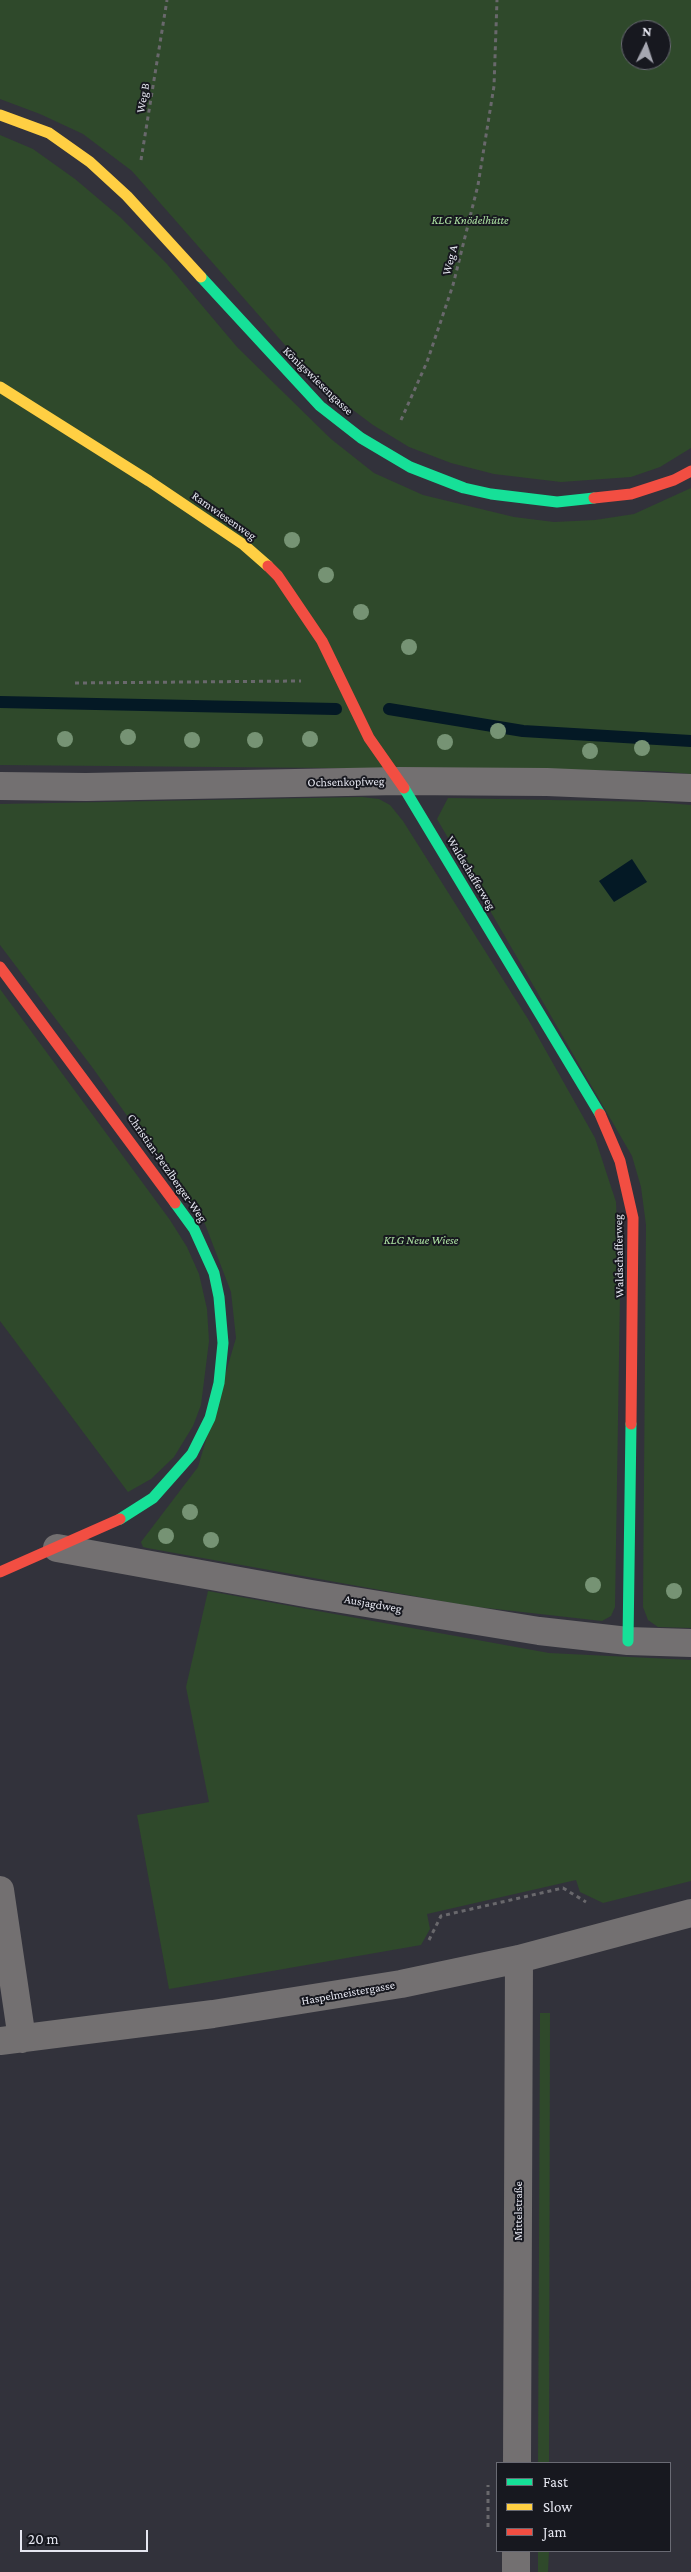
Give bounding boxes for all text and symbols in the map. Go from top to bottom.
north arrow [621,20,671,70]
text: N [642,23,652,39]
street label: Weg B [133,82,153,114]
park label: KLG Knödelhütte [431,213,509,227]
street label: Weg A [439,243,461,277]
street label: Königswiesengasse [280,344,356,418]
street label: Ramwiesenweg [189,489,259,543]
street label: Ochsenkopfweg [307,774,385,790]
street label: Waldschafferweg [443,833,499,913]
street label: Christian-Petzlberger-Weg [124,1111,210,1225]
street label: Waldschafferweg [611,1214,627,1298]
park label: KLG Neue Wiese [384,1233,458,1247]
street label: Ausjagdweg [343,1592,403,1616]
street label: Haspelmeistergasse [300,1978,396,2008]
street label: Mittelstraße [511,2181,525,2241]
legend [496,2462,671,2552]
text: Fast [543,2474,568,2490]
text: Slow [543,2499,572,2515]
scale bar [22,2520,150,2552]
text: Jam [543,2524,566,2540]
text: 20 m [28,2531,59,2547]

